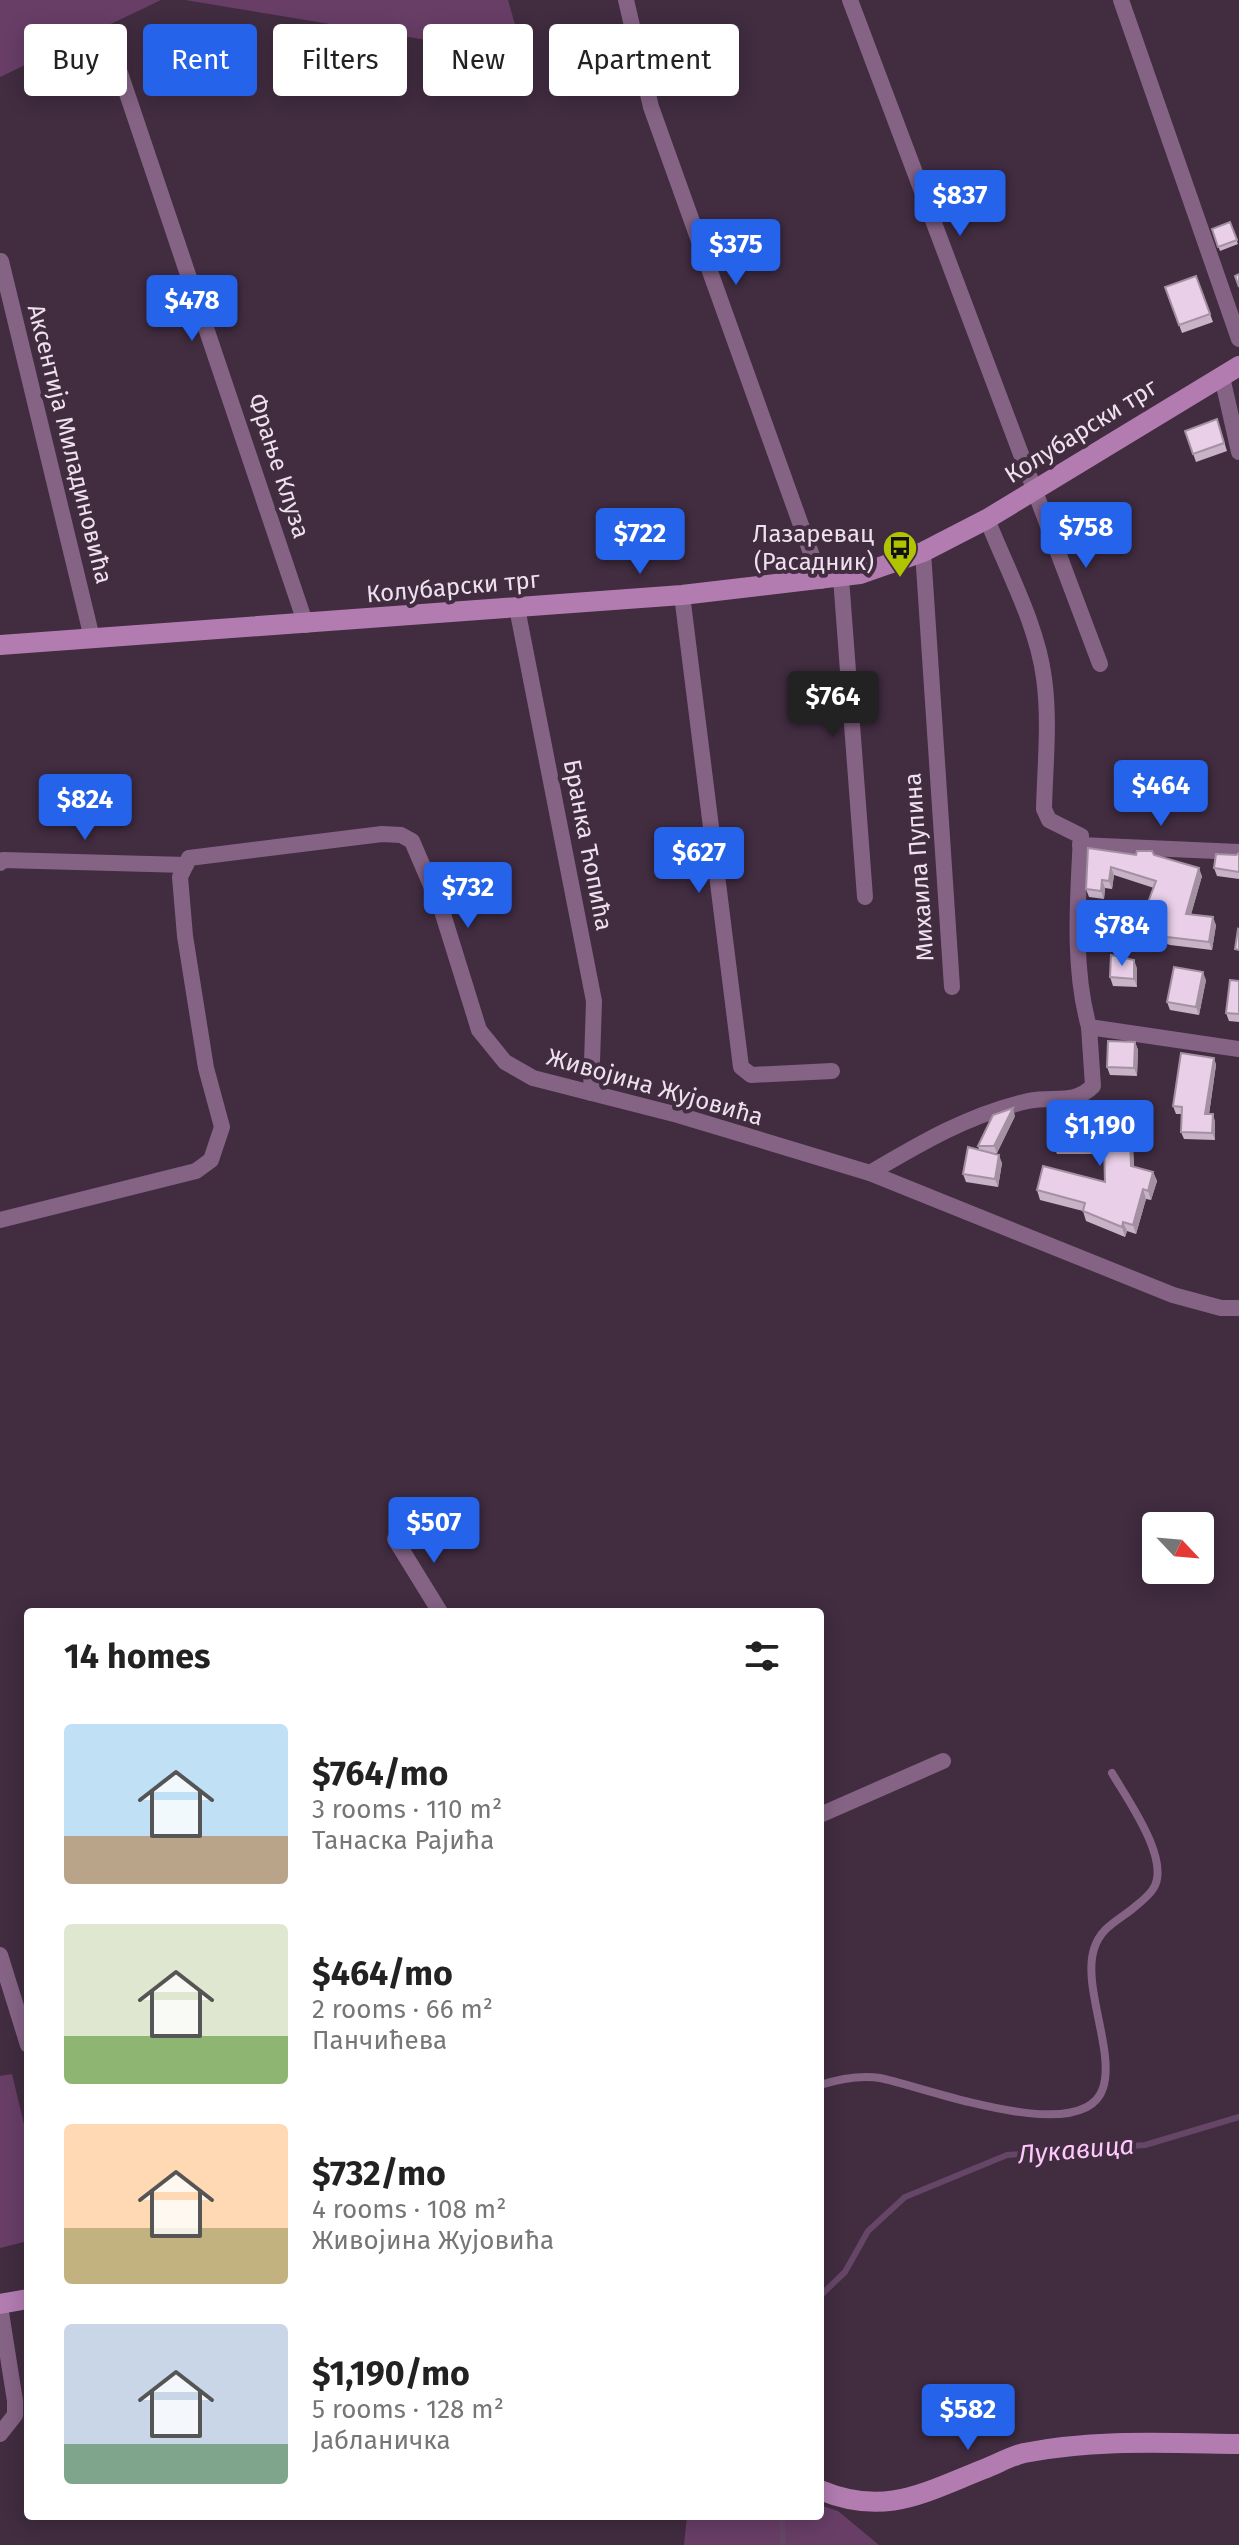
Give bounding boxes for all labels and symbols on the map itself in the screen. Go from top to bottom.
pin: $837 [913,170,1007,238]
pin: $375 [689,219,783,287]
pin: $478 [145,275,239,343]
street label: Аксентија Миладиновића [22,301,118,587]
street label: Колубарски трг [1000,373,1163,489]
street label: Фрање Клуза [242,390,316,542]
pin: $758 [1039,502,1133,570]
pin: $722 [593,508,687,576]
place label: Лазаревац (Расадник) [753,520,874,576]
bus stop icon: Лазаревац (Расадник) [881,529,919,579]
street label: Колубарски трг [365,565,542,609]
pin: $764 [786,671,880,739]
street label: Бранка Ћопића [558,757,618,933]
pin: $464 [1114,760,1208,828]
street label: Михаила Пупина [898,772,940,962]
pin: $824 [38,774,132,842]
pin: $627 [652,827,746,895]
pin: $732 [421,862,515,930]
pin: $784 [1075,900,1169,968]
street label: Живојина Жујовића [544,1043,766,1131]
pin: $1,190 [1035,1100,1165,1168]
pin: $507 [387,1497,481,1565]
north arrow [1142,1512,1214,1584]
water label: Лукавица [1016,2129,1135,2171]
pin: $582 [921,2384,1015,2452]

